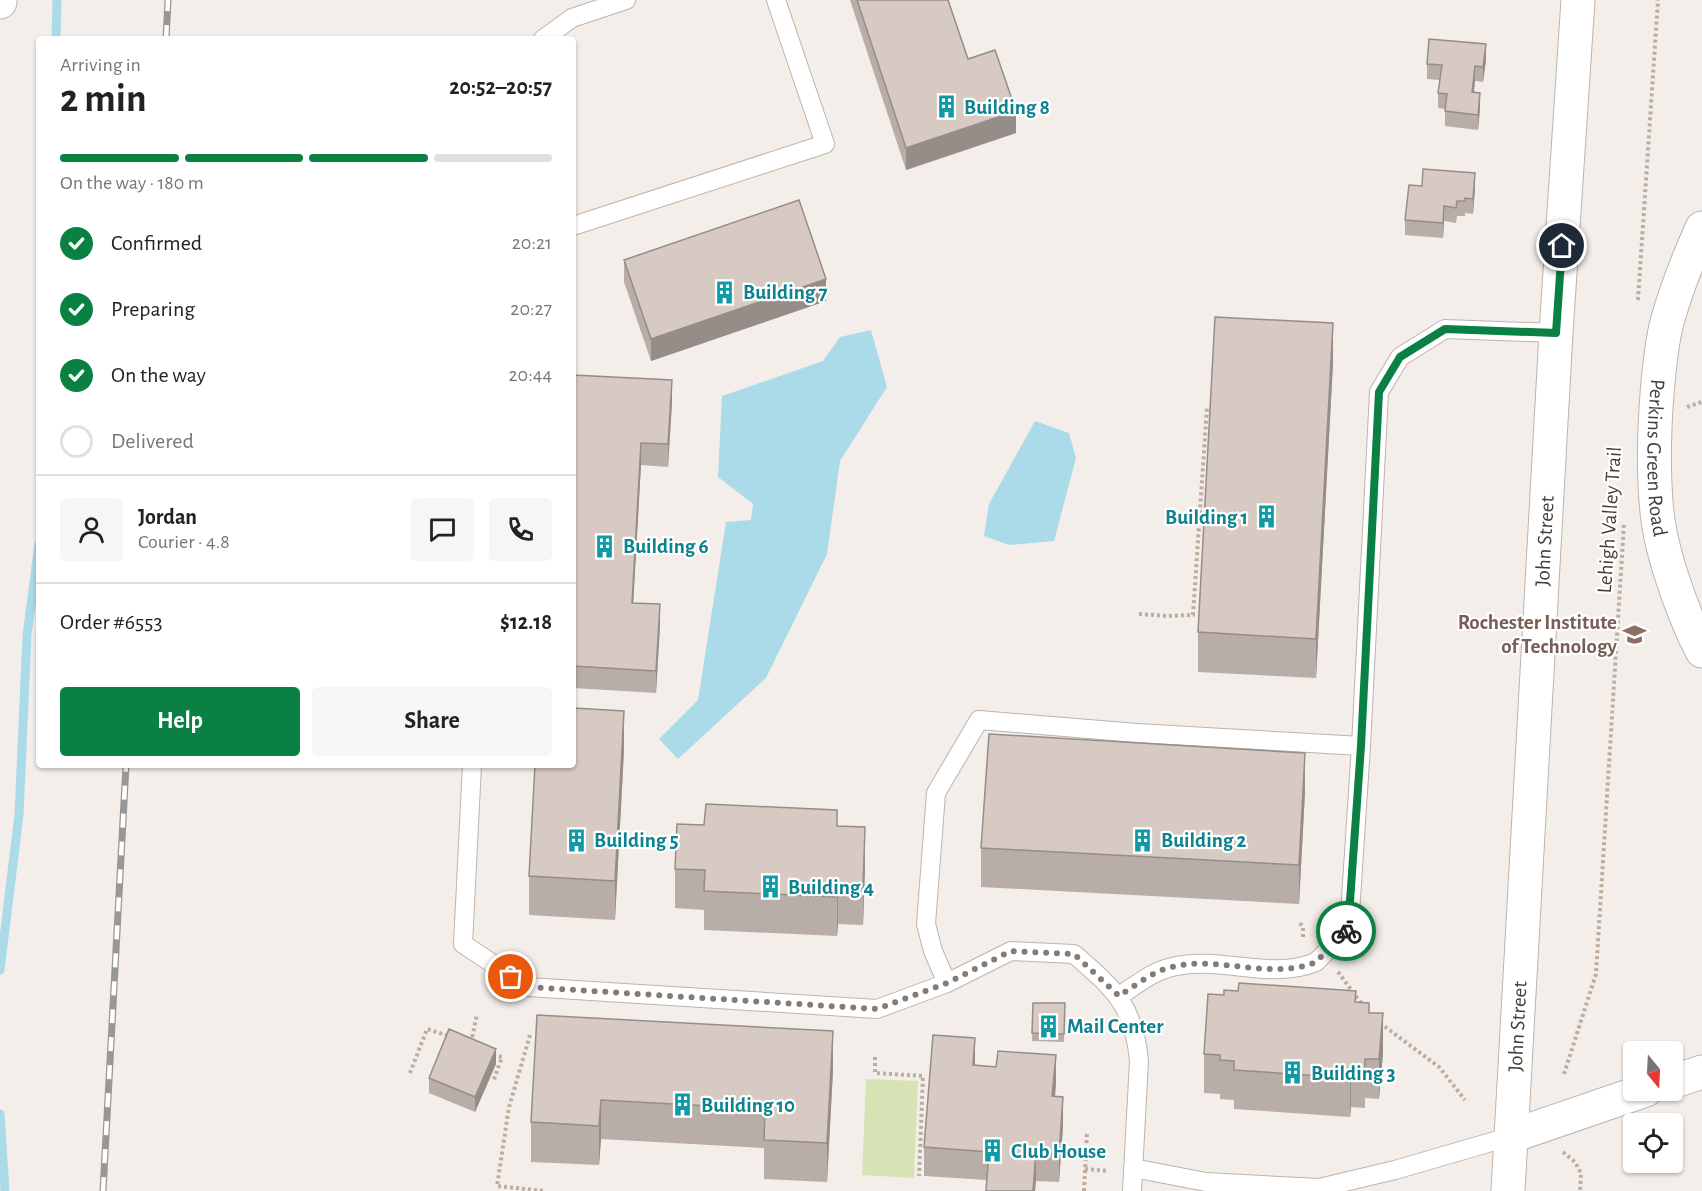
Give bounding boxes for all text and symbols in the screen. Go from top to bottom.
text: Arriving in [60,55,141,75]
text: 20:52–20:57 [449,76,552,98]
text: 2 min [60,80,147,119]
building icon: Building 8 [933,94,959,120]
place label: Building 8 [964,97,1050,118]
text: On the way · 180 m [60,173,204,193]
pin [1536,220,1587,271]
icon: check [60,227,93,260]
icon: home [1545,229,1578,262]
text: Confirmed [111,232,202,254]
text: 20:21 [512,233,552,253]
building icon: Building 7 [712,279,738,305]
place label: Building 7 [743,282,828,303]
icon: check [60,293,93,326]
text: Preparing [111,298,195,320]
text: 20:27 [510,299,552,319]
icon: check [60,359,93,392]
text: On the way [111,364,206,386]
text: 20:44 [509,365,552,385]
street label: Perkins Green Road [1643,378,1671,538]
text: Delivered [111,430,194,452]
street label: Lehigh Valley Trail [1594,446,1625,594]
street label: John Street [1532,495,1558,587]
button: person [60,498,123,561]
button: chat [411,498,474,561]
button: phone [489,498,552,561]
building icon: Building 1 [1253,504,1279,530]
text: Jordan [138,506,197,528]
place label: Building 1 [1165,507,1248,528]
text: Courier · 4.8 [138,532,230,552]
building icon: Building 6 [592,533,618,559]
place label: Building 6 [623,536,709,557]
text: Order #6553 [60,611,162,633]
text: $12.18 [500,611,552,633]
place label: Rochester Institute of Technology [1458,612,1618,657]
school or university icon: Rochester Institute of Technology [1622,621,1648,647]
button: Help [60,687,300,756]
button: Share [312,687,552,756]
building icon: Building 5 [563,827,589,853]
building icon: Building 2 [1130,827,1156,853]
place label: Building 5 [594,830,679,851]
place label: Building 2 [1161,830,1246,851]
building icon: Building 4 [757,874,783,900]
place label: Building 4 [788,877,874,898]
courier [1316,901,1376,961]
icon: bike [1330,915,1363,948]
pin [485,951,536,1002]
icon: bag [494,960,527,993]
street label: John Street [1505,980,1531,1072]
building icon: Mail Center [1036,1013,1062,1039]
place label: Mail Center [1067,1016,1164,1037]
north arrow [1623,1041,1683,1101]
map controls [1623,1041,1683,1173]
building icon: Building 3 [1280,1060,1306,1086]
place label: Building 3 [1311,1063,1395,1084]
building icon: Building 10 [670,1092,696,1118]
place label: Building 10 [701,1095,795,1116]
button: locate [1623,1113,1683,1173]
building icon: Club House [980,1138,1006,1164]
place label: Club House [1011,1141,1106,1162]

